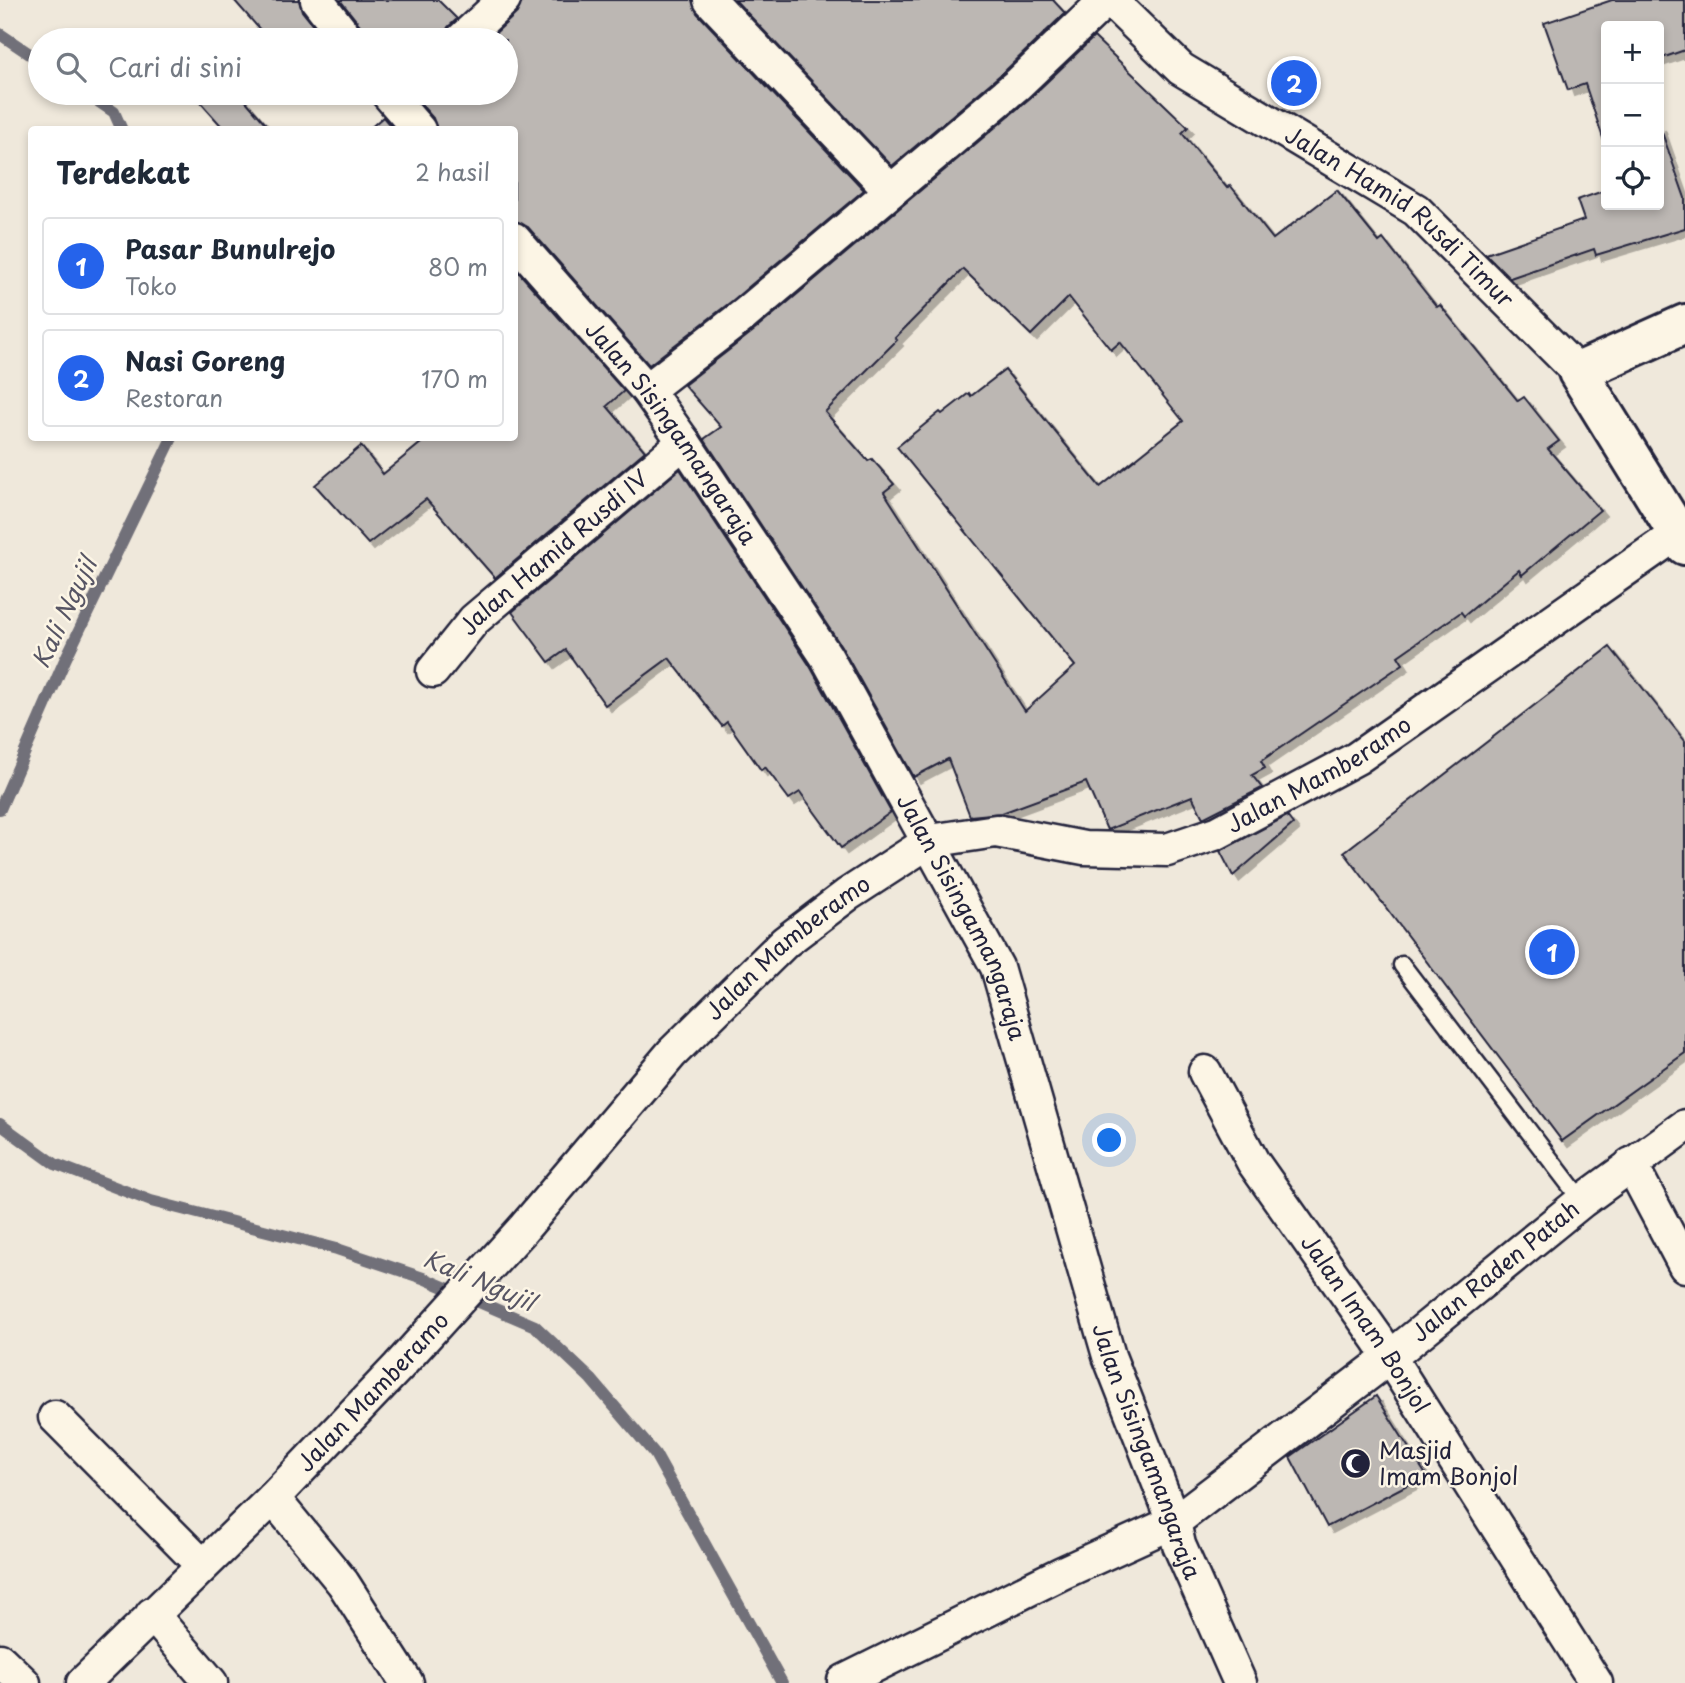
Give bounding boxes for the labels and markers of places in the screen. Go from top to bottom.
pin: 2 [1271,57,1317,109]
pin: 1 [1529,926,1575,978]
place label: Masjid Imam Bonjol [1379,1432,1518,1493]
mosque icon: Masjid Imam Bonjol [1339,1447,1373,1481]

